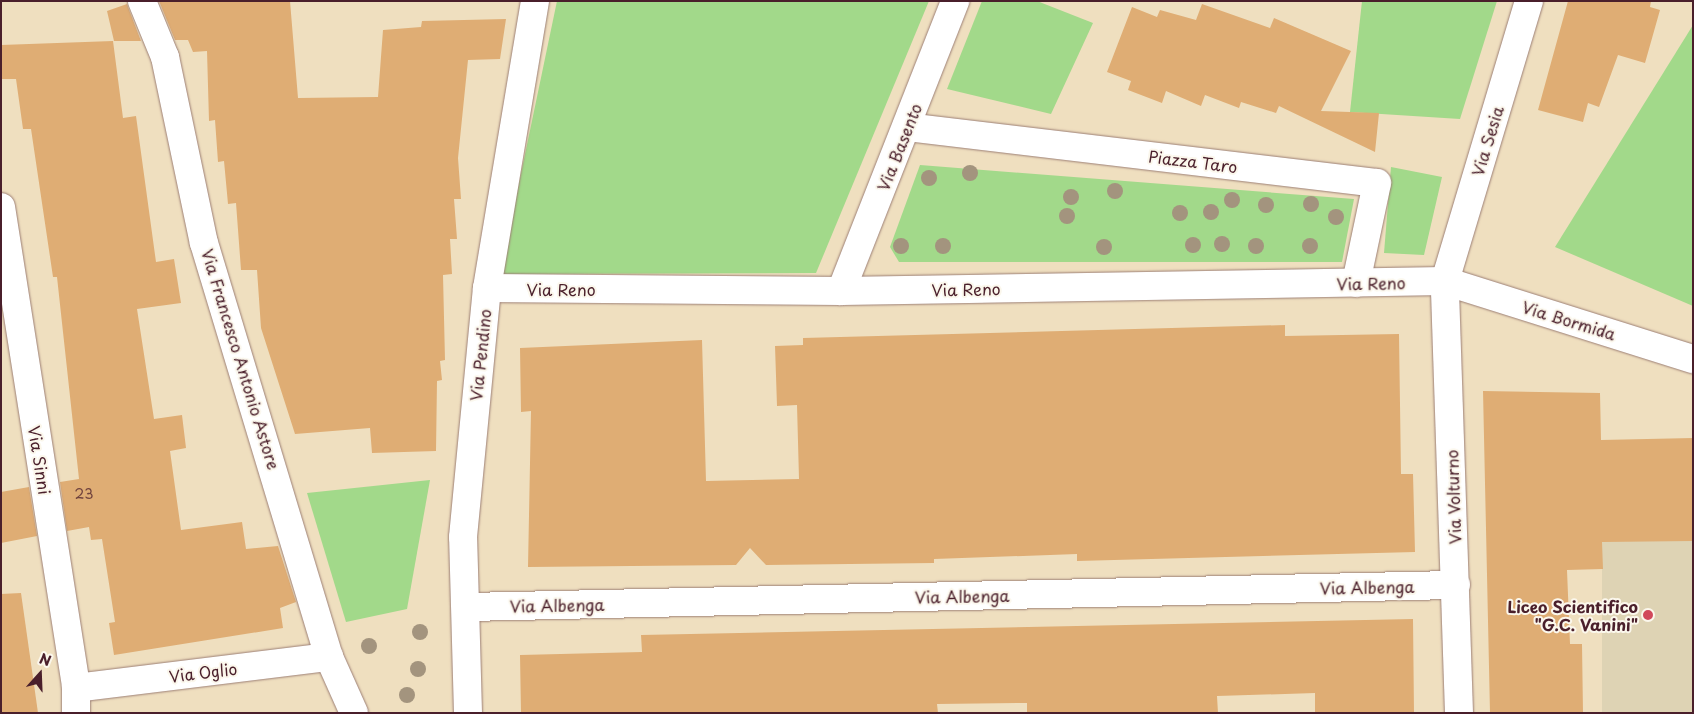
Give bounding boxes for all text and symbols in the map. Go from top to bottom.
street label: Via Basento [873,100,925,194]
street label: Via Sesia [1467,104,1507,178]
street label: Piazza Taro [1148,146,1238,176]
street label: Via Francesco Antonio Astore [198,247,284,471]
street label: Via Reno [1337,273,1405,293]
street label: Via Reno [527,279,595,299]
street label: Via Reno [932,279,1000,299]
street label: Via Bormida [1520,297,1618,343]
street label: Via Pendino [466,308,494,402]
street label: Via Sinni [25,424,55,496]
street label: Via Volturno [1442,449,1464,545]
house number: 23 [75,486,93,502]
street label: Via Albenga [1320,577,1414,597]
street label: Via Albenga [915,586,1009,606]
street label: Via Albenga [510,595,604,615]
place label: Liceo Scientifico "G.C. Vanini" [1507,596,1638,634]
marker: Liceo Scientifico "G.C. Vanini" [1642,609,1654,621]
text: N [36,648,54,671]
north arrow [15,649,65,699]
street label: Via Oglio [167,658,239,686]

